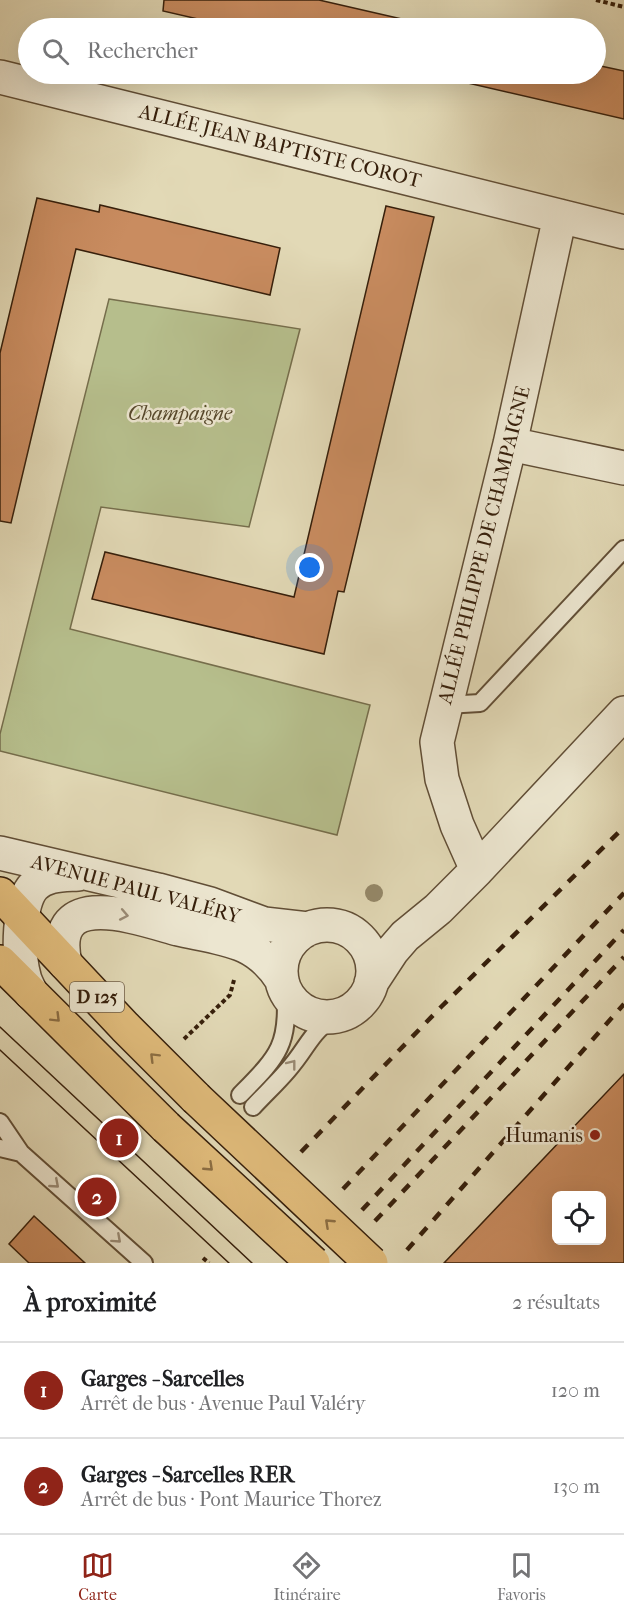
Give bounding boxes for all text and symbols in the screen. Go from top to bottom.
search box [18,18,606,84]
icon: search [39,35,72,68]
text: Rechercher [87,38,198,64]
street label: ALLÉE JEAN BAPTISTE COROT [135,99,424,192]
street label: ALLÉE PHILIPPE DE CHAMPAIGNE [432,383,535,707]
park label: Champaigne [128,402,233,425]
your location [295,553,324,582]
street label: AVENUE PAUL VALÉRY [28,849,245,928]
one-way arrow [119,908,129,921]
road number: D 125 [70,982,124,1012]
one-way arrow [50,1011,60,1022]
one-way arrow [150,1053,161,1064]
one-way arrow [285,1060,296,1071]
pin: 1 [100,1116,138,1160]
place label: Humanis [505,1124,583,1147]
marker: Humanis [588,1128,602,1142]
one-way arrow [202,1159,213,1170]
pin: 2 [78,1174,116,1220]
one-way arrow [48,1177,59,1188]
map controls [552,1191,606,1245]
button: locate [552,1191,606,1245]
one-way arrow [325,1219,335,1230]
one-way arrow [110,1232,121,1243]
text: À proximité [24,1287,156,1318]
text: 2 résultats [512,1291,600,1314]
text: Garges - Sarcelles [81,1366,244,1392]
text: 1 [40,1379,47,1402]
text: 120 m [551,1379,600,1402]
text: Arrêt de bus · Avenue Paul Valéry [81,1392,365,1415]
text: Garges - Sarcelles RER [81,1462,294,1488]
text: 2 [38,1475,49,1498]
text: 130 m [553,1475,600,1498]
text: Arrêt de bus · Pont Maurice Thorez [81,1488,382,1511]
tab: Carte [78,1549,117,1604]
tab: Itinéraire [273,1549,341,1604]
tab: Favoris [497,1549,546,1604]

